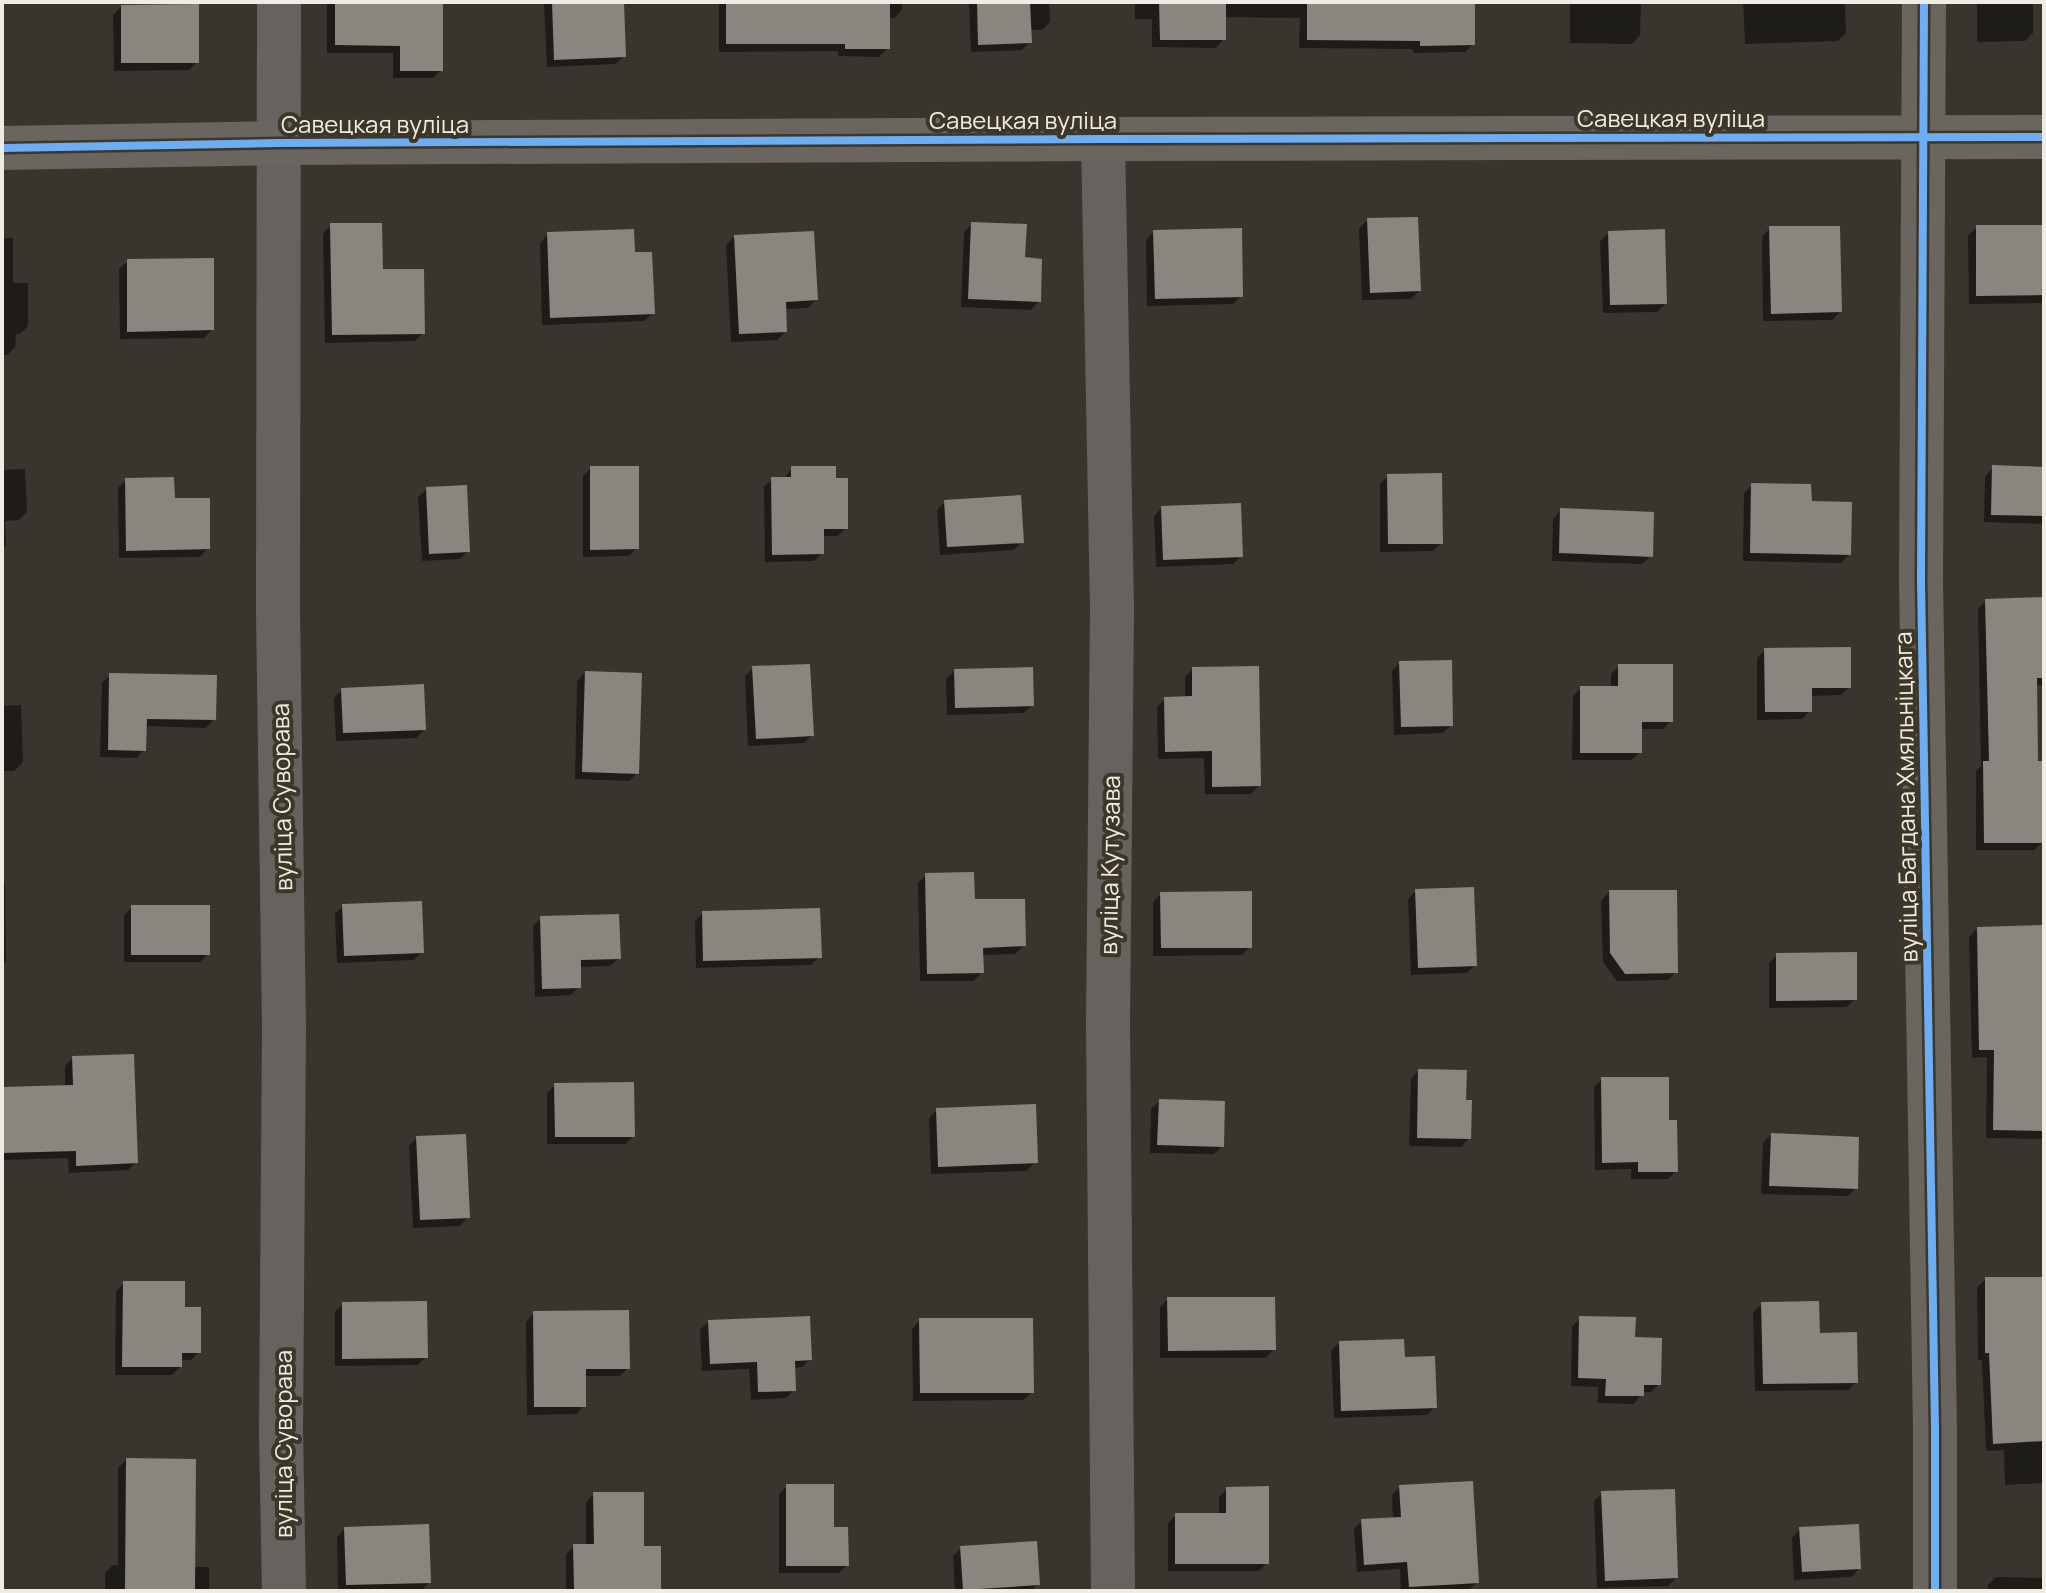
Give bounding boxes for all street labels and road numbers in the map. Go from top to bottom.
street label: Савецкая вуліца [1577,101,1765,134]
street label: Савецкая вуліца [929,103,1117,136]
street label: Савецкая вуліца [281,107,469,140]
street label: вуліца Багдана Хмяльніцкага [1886,631,1924,963]
street label: вуліца Суворава [263,703,299,891]
street label: вуліца Кутузава [1091,775,1127,955]
street label: вуліца Суворава [266,1350,299,1538]

